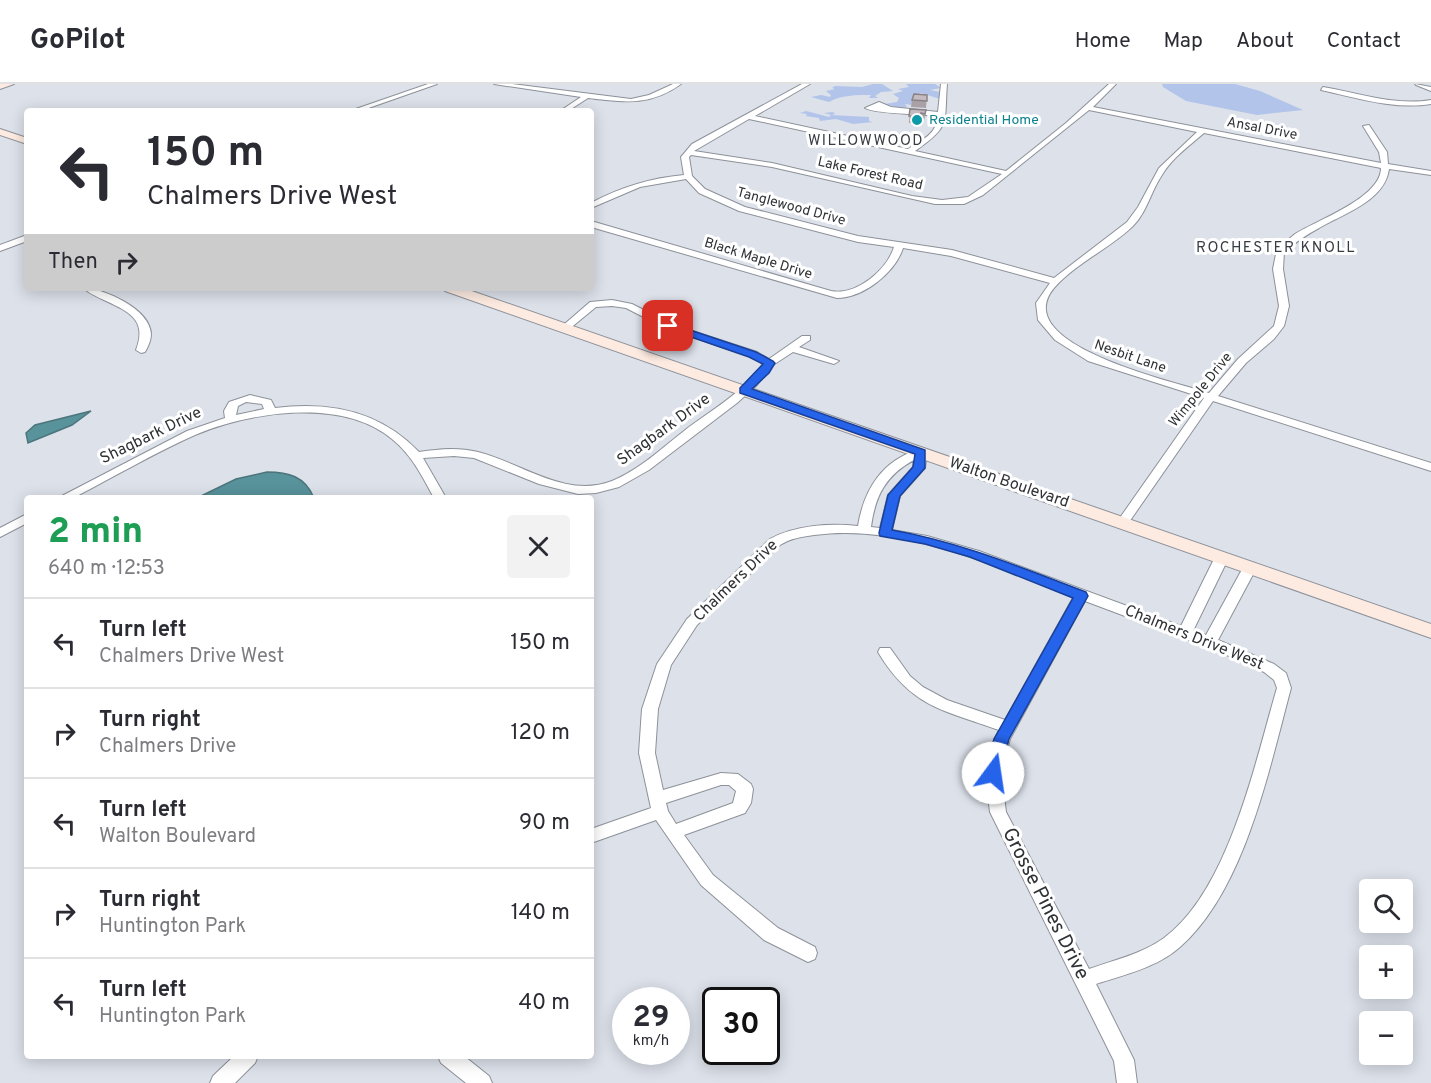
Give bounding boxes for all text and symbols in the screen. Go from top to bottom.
text: GoPilot [30,23,125,59]
text: Home [1075,28,1131,55]
text: Map [1164,28,1203,55]
text: About [1236,28,1294,55]
text: Contact [1327,28,1401,55]
place label: Residential Home [929,112,1039,129]
marker: Residential Home [910,113,924,127]
street label: Ansal Drive [1225,114,1299,144]
text: 150 m [147,128,264,181]
icon: left [48,132,126,210]
district label: WILLOWWOOD [808,132,924,151]
street label: Lake Forest Road [816,154,924,194]
text: Chalmers Drive West [147,180,397,214]
street label: Tanglewood Drive [735,184,847,230]
street label: Black Maple Drive [702,234,814,284]
district label: ROCHESTER KNOLL [1196,239,1356,258]
icon: right [110,246,143,279]
text: Then [48,249,98,276]
pin [642,300,693,351]
icon: arrive [651,309,684,342]
street label: Nesbit Lane [1092,337,1168,377]
street label: Wimpole Drive [1166,349,1236,431]
street label: Shagbark Drive [613,389,715,471]
street label: Shagbark Drive [97,403,205,469]
street label: Walton Boulevard [946,453,1072,513]
text: 2 min [48,510,143,556]
button: close [507,515,570,578]
street label: Chalmers Drive [690,536,782,626]
text: 640 m · 12:53 [48,556,165,582]
street label: Chalmers Drive West [1122,601,1266,675]
text: Turn left [99,617,187,644]
icon: left [48,627,81,660]
text: 150 m [510,630,570,657]
text: Chalmers Drive West [99,644,284,670]
text: Turn right [99,707,201,734]
icon: right [48,717,81,750]
text: 120 m [510,720,570,747]
text: Chalmers Drive [99,734,236,760]
position arrow [961,741,1025,805]
text: Turn left [99,797,187,824]
icon: left [48,807,81,840]
text: 90 m [519,810,570,837]
text: Walton Boulevard [99,824,256,850]
street label: Grosse Pines Drive [995,824,1095,984]
map controls [1359,879,1413,1065]
button: search [1359,879,1413,933]
text: Turn right [99,887,201,914]
icon: right [48,897,81,930]
text: 140 m [511,900,570,927]
text: Huntington Park [99,914,246,940]
button: + [1359,945,1413,999]
text: Turn left [99,977,187,1004]
icon: left [48,987,81,1020]
speed limit sign: 30 [702,987,780,1065]
text: 40 m [518,990,570,1017]
text: 29 [633,1000,669,1037]
text: Huntington Park [99,1004,246,1030]
button: − [1359,1011,1413,1065]
text: km/h [633,1032,669,1051]

